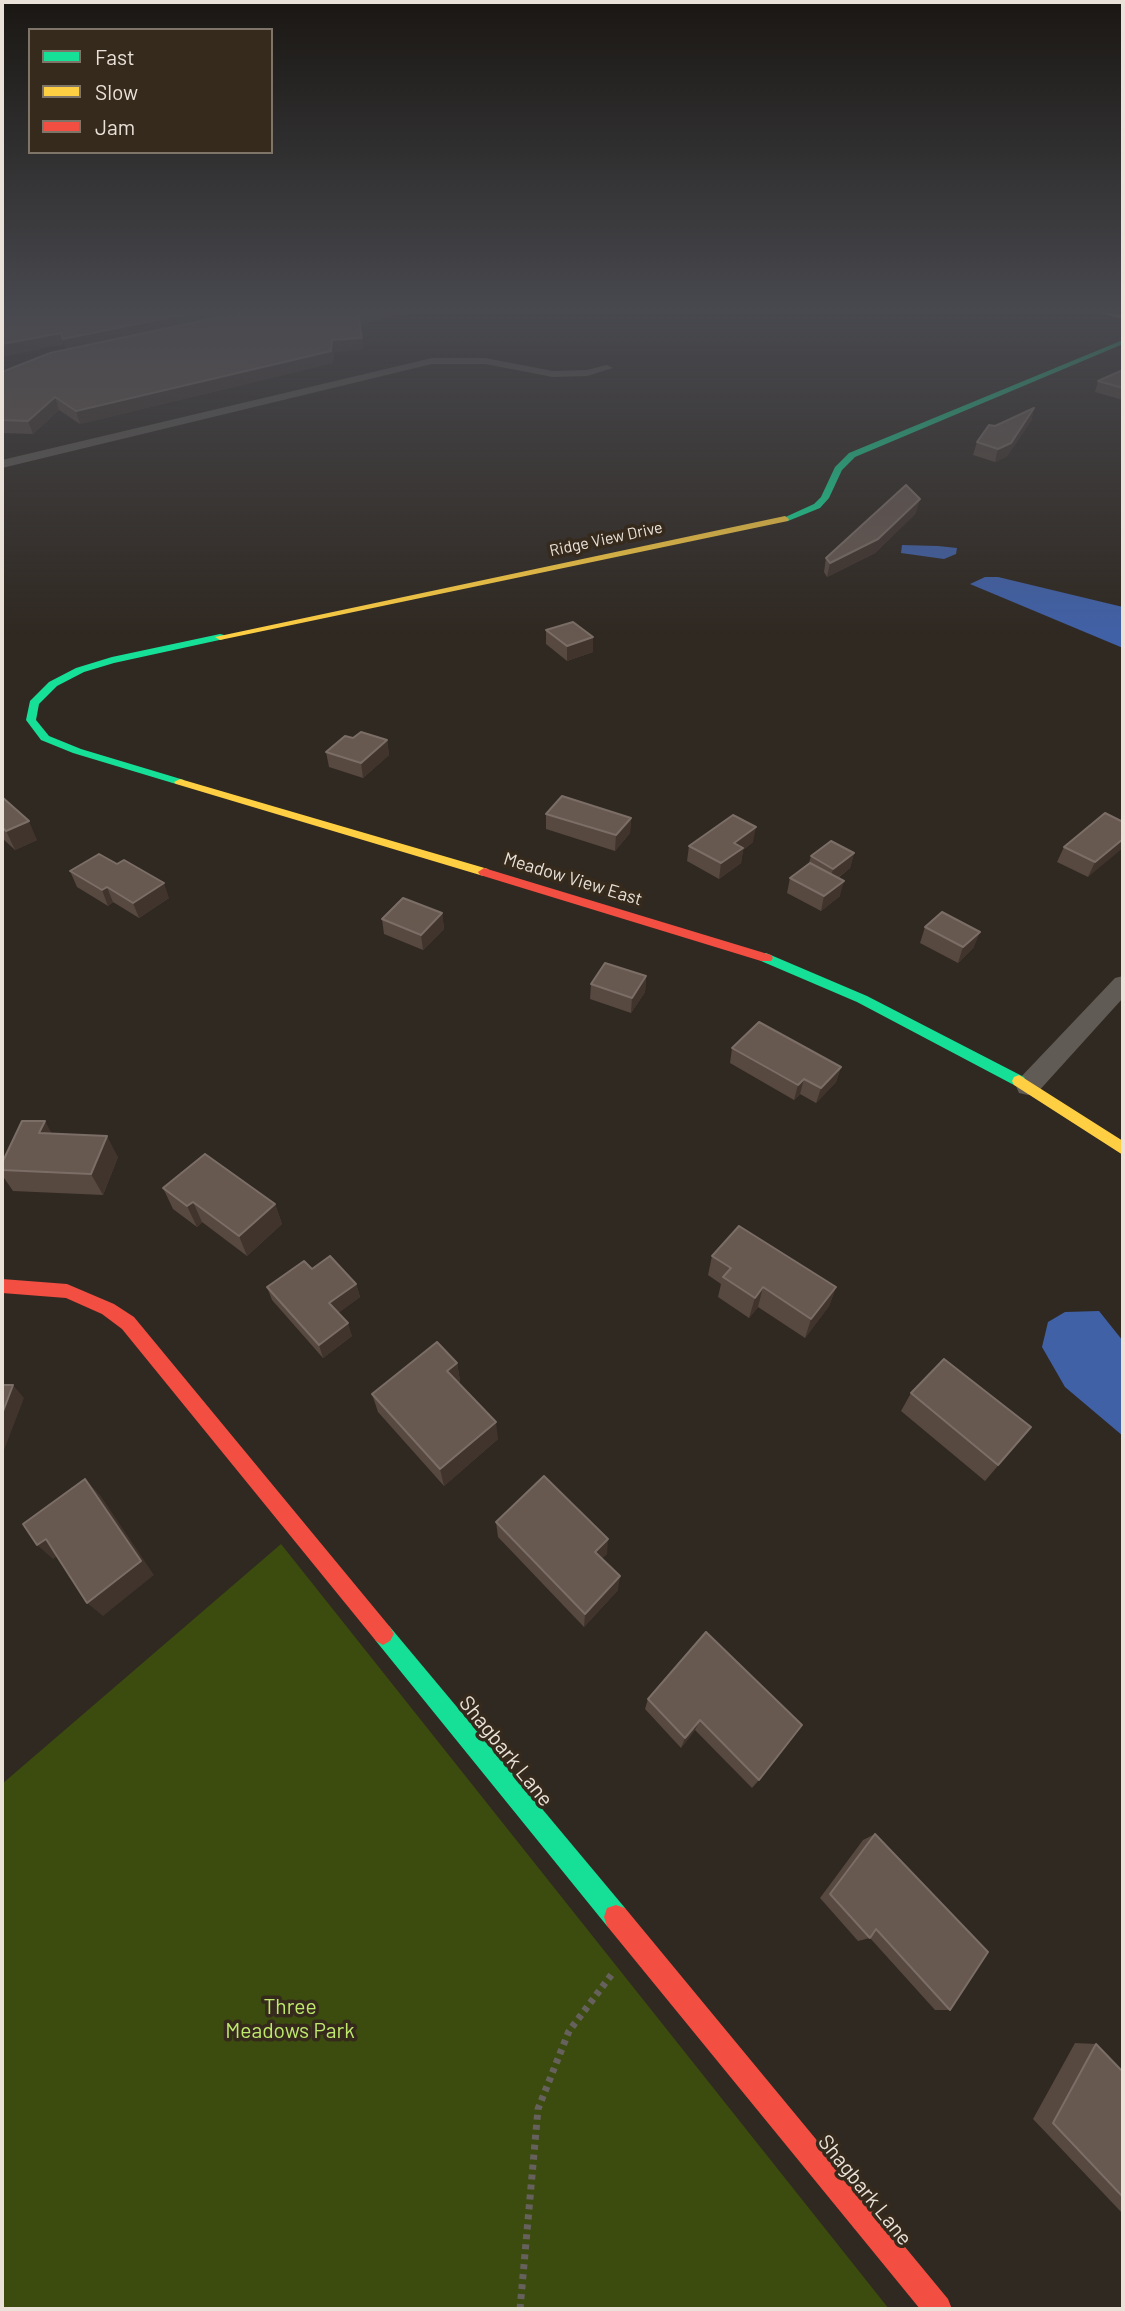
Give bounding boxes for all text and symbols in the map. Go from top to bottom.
legend [28,28,273,154]
text: Fast [95,44,135,69]
text: Slow [95,79,138,104]
text: Jam [95,114,135,139]
street label: Ridge View Drive [548,518,664,560]
street label: Meadow View East [501,848,645,910]
street label: Shagbark Lane [454,1691,558,1811]
park label: Three Meadows Park [225,1994,355,2044]
street label: Shagbark Lane [813,2130,917,2250]

